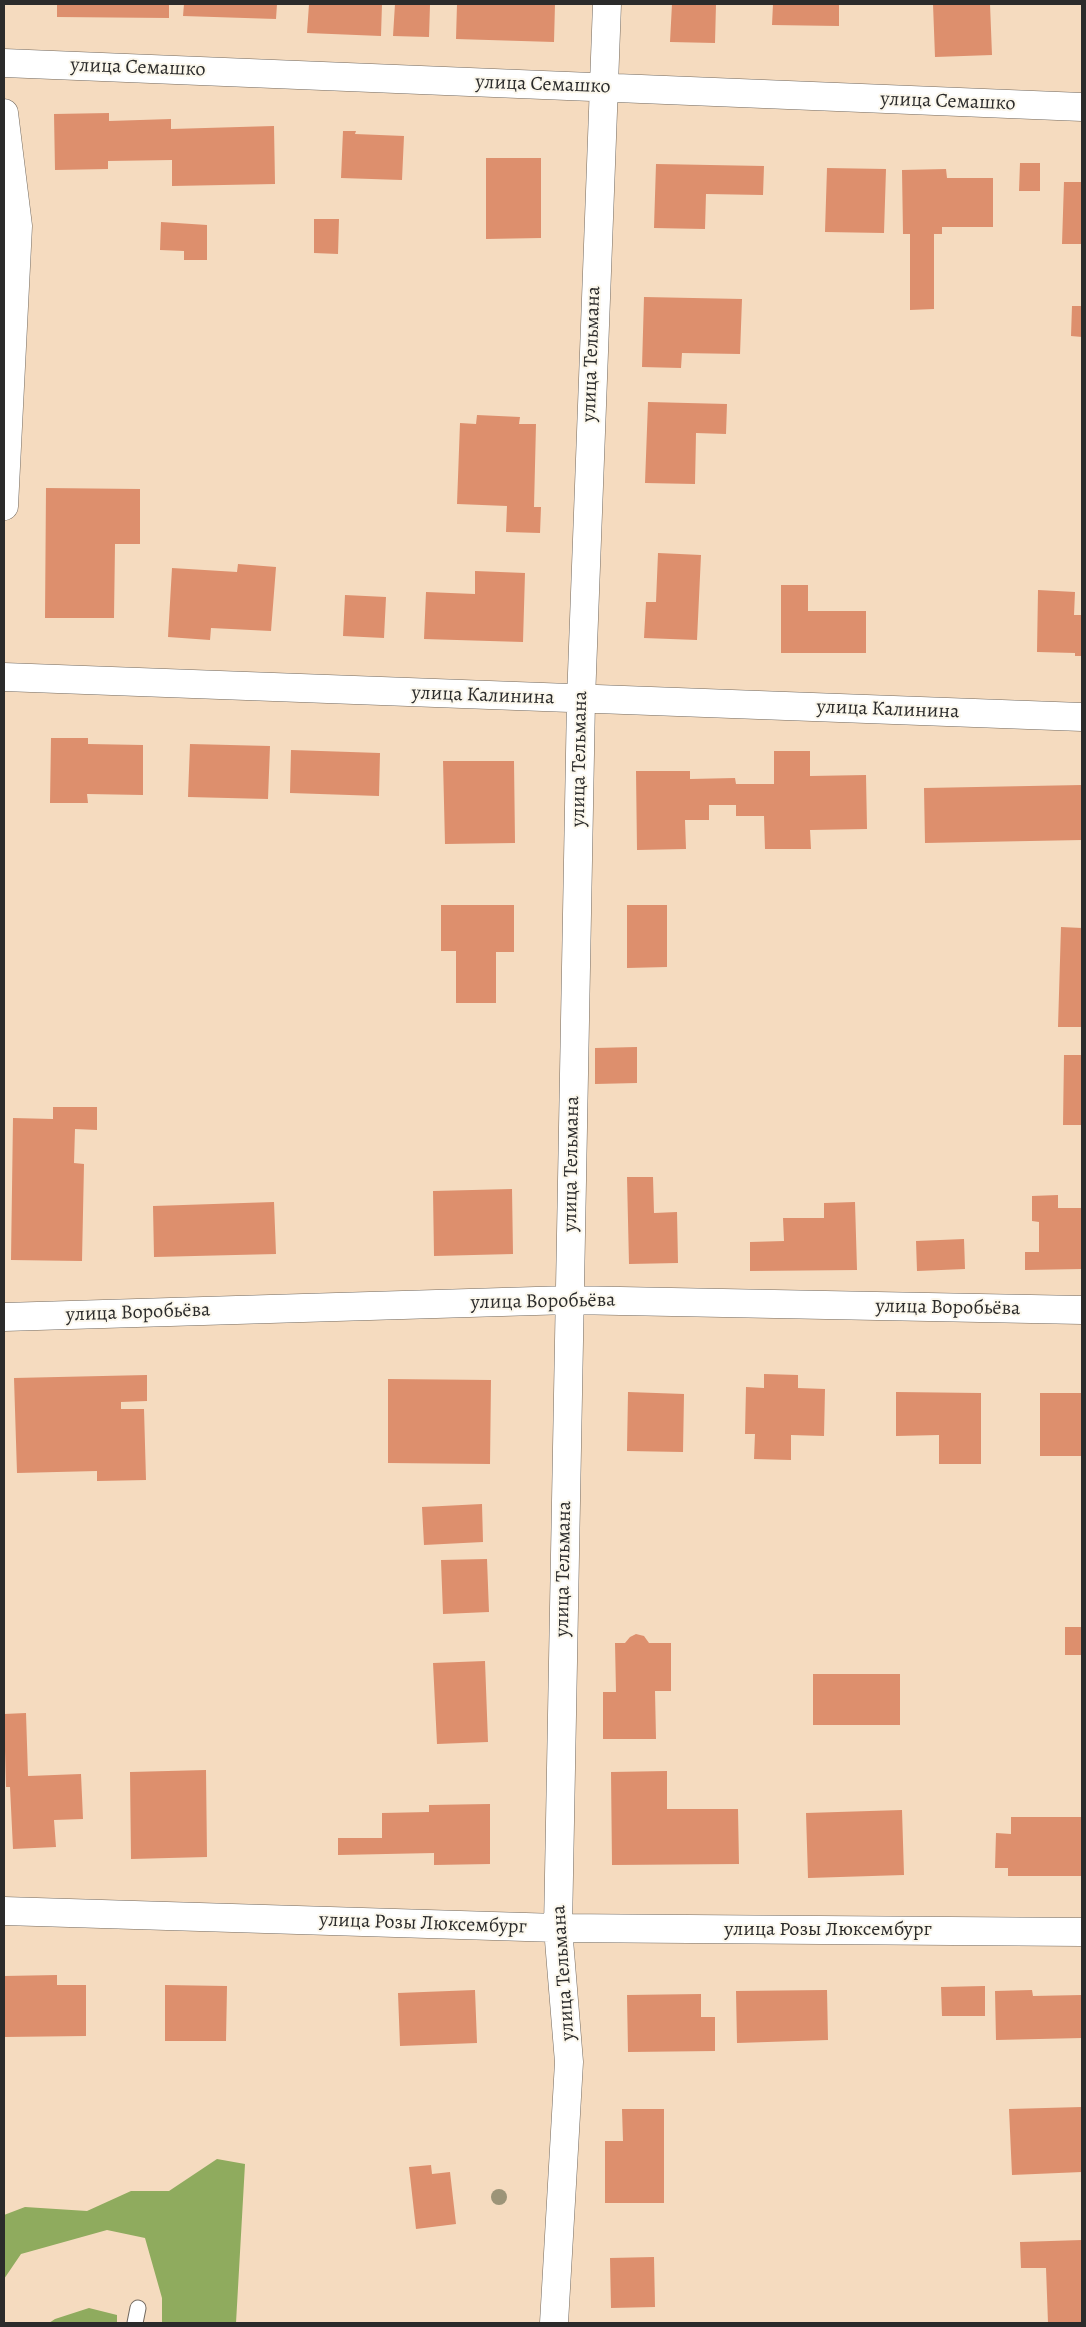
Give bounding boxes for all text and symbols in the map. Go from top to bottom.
street label: улица Семашко [70,54,206,82]
street label: улица Семашко [475,71,611,99]
street label: улица Семашко [880,88,1016,116]
street label: улица Тельмана [578,286,606,422]
street label: улица Калинина [411,682,555,710]
street label: улица Тельмана [567,691,593,827]
street label: улица Калинина [816,696,960,724]
street label: улица Тельмана [559,1096,585,1232]
street label: улица Воробьёва [471,1289,615,1315]
street label: улица Воробьёва [876,1295,1020,1321]
street label: улица Воробьёва [65,1298,211,1328]
street label: улица Тельмана [551,1501,577,1637]
street label: улица Тельмана [547,1904,581,2042]
street label: улица Розы Люксембург [319,1908,527,1940]
street label: улица Розы Люксембург [724,1918,932,1942]

